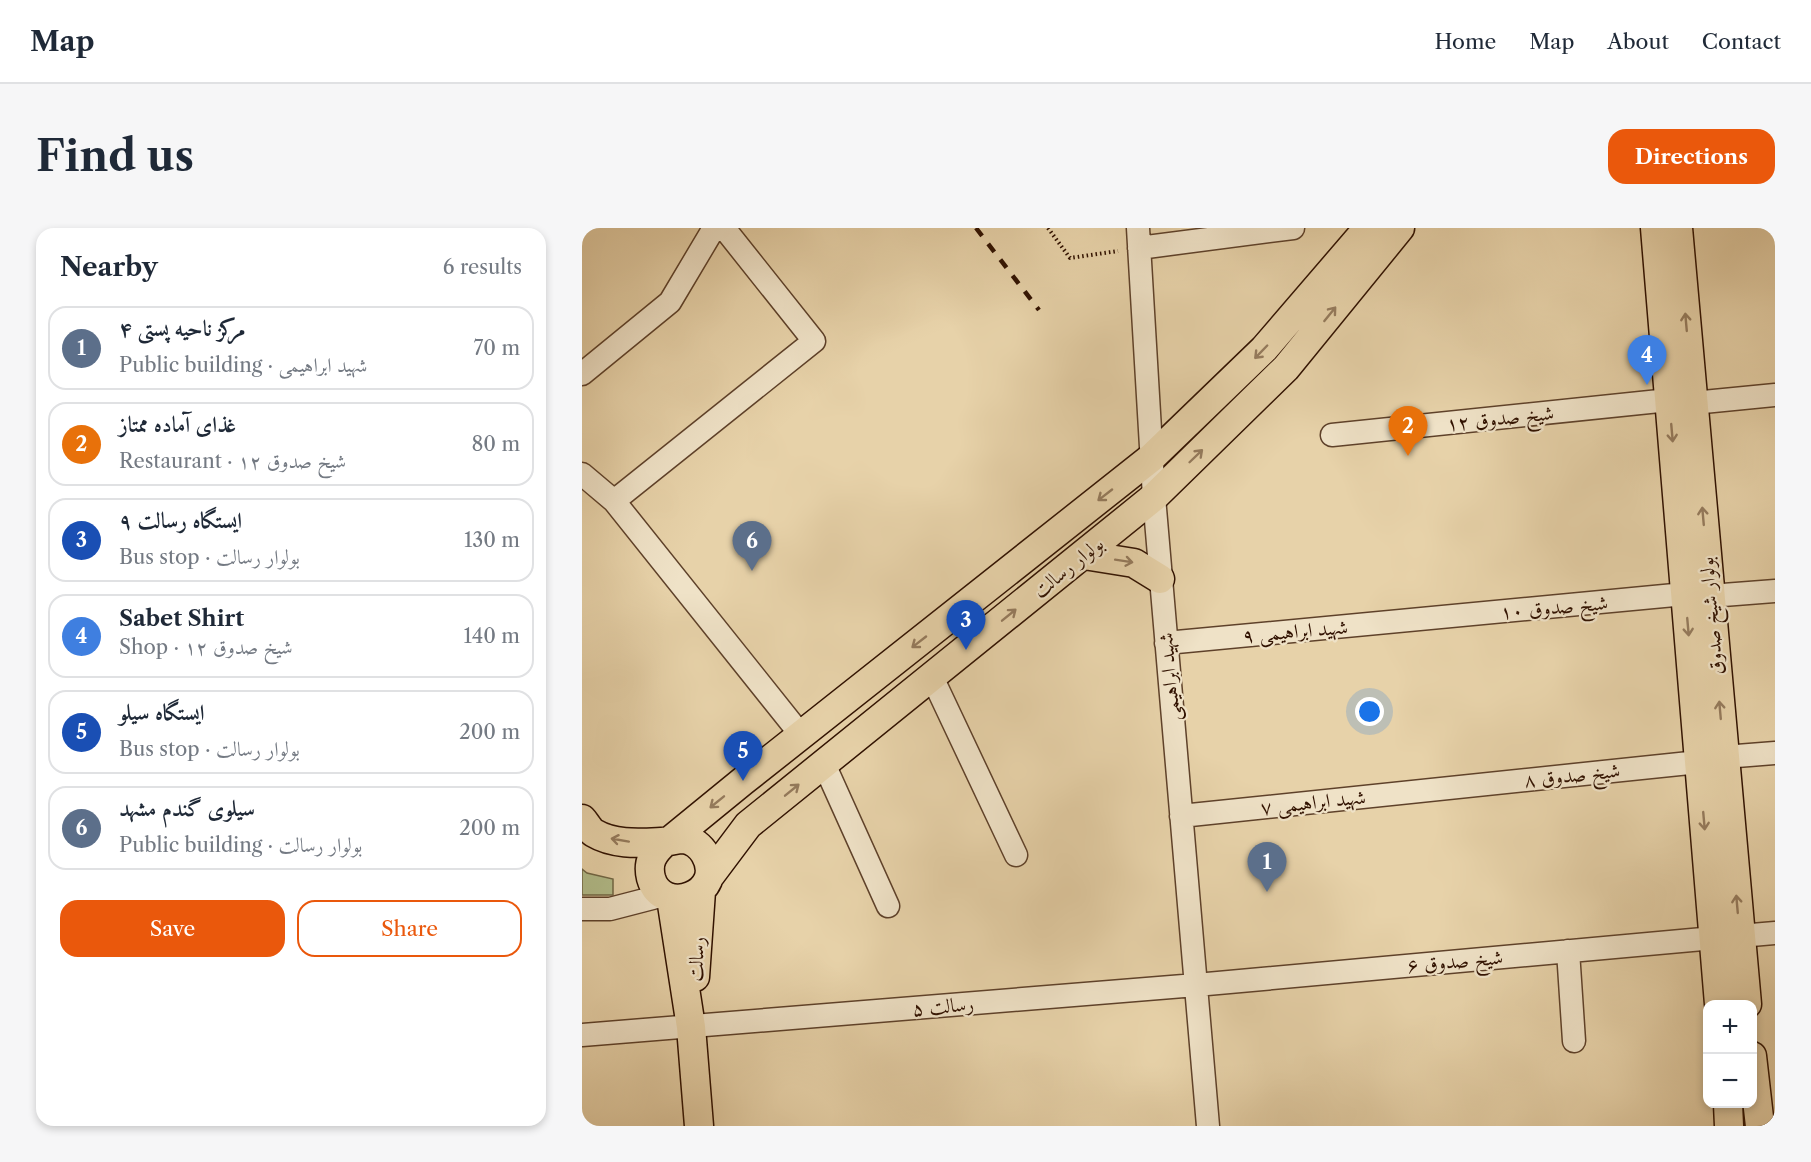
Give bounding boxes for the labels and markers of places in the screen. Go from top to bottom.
pin: 4 [1628,336,1666,385]
pin: 2 [1388,406,1428,456]
pin: 6 [732,522,772,571]
pin: 3 [946,600,986,650]
pin: 5 [724,732,762,781]
pin: 1 [1248,842,1286,892]

